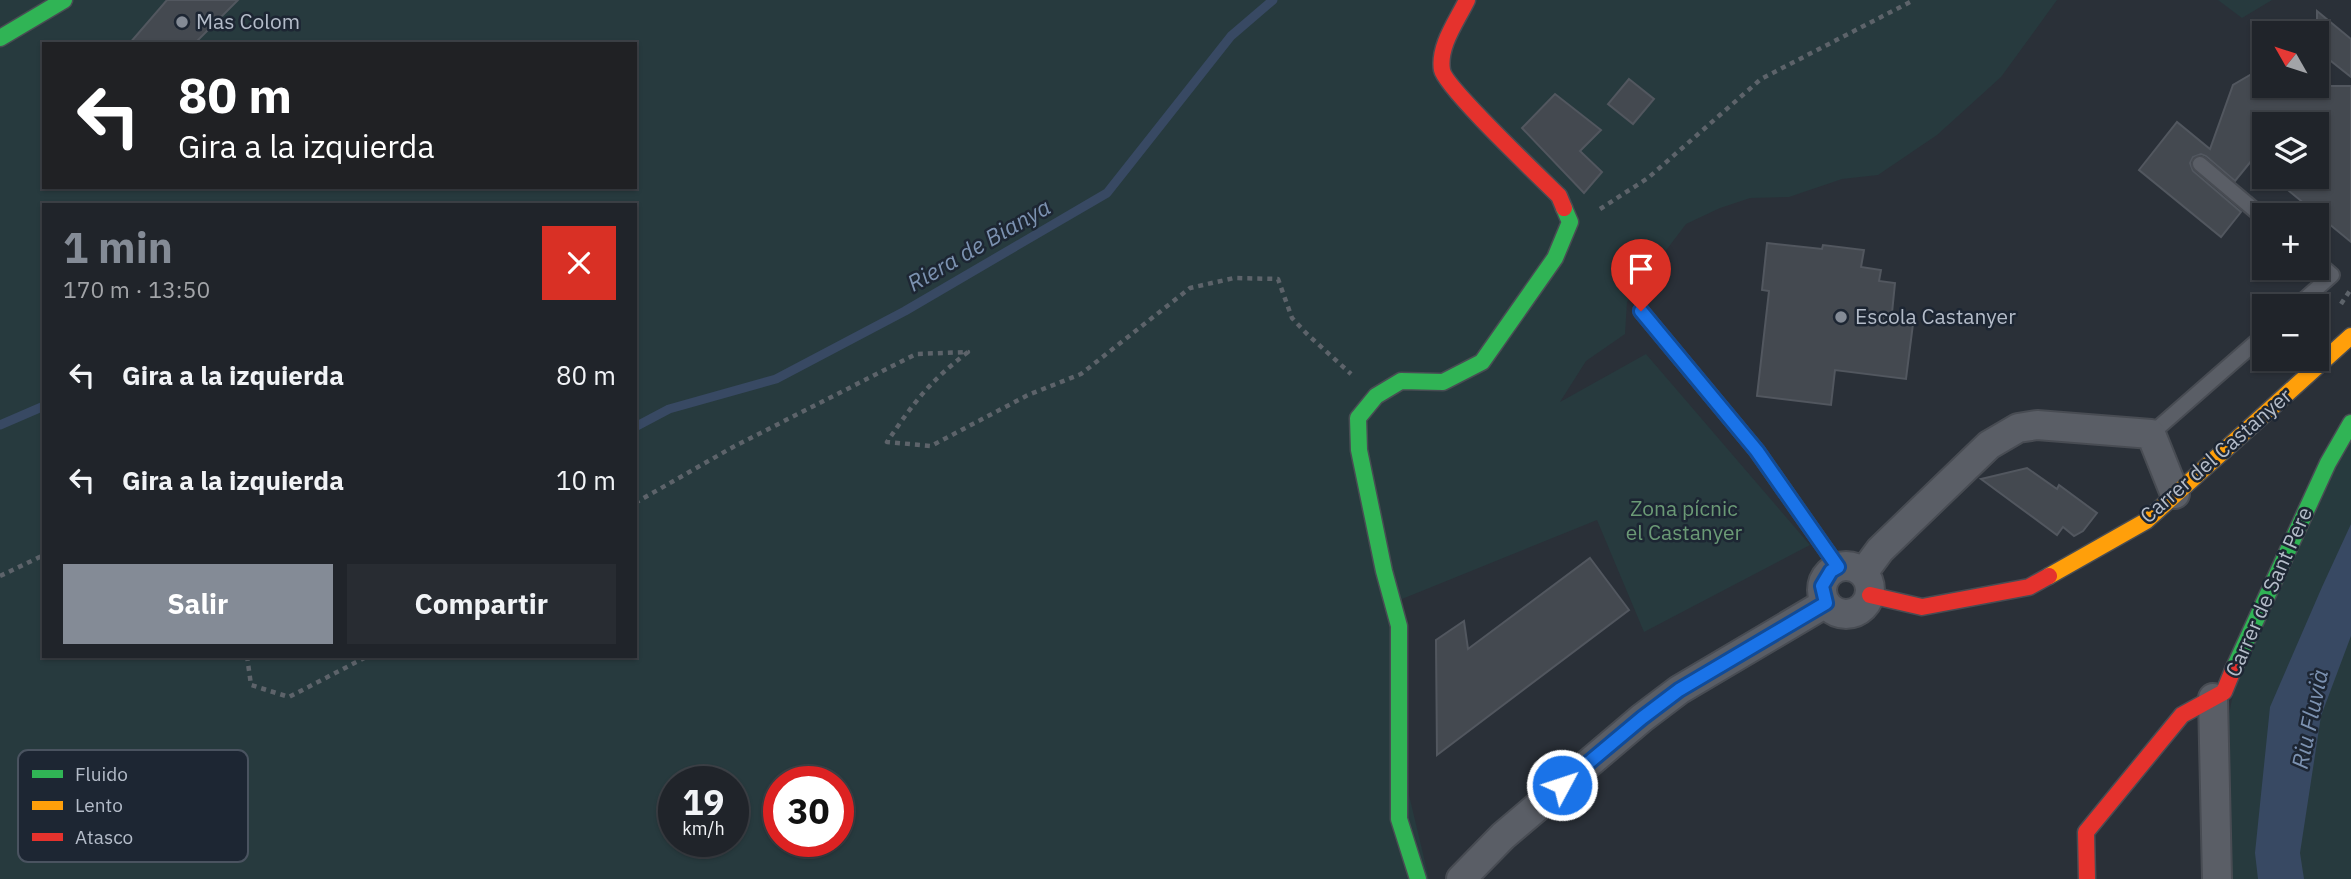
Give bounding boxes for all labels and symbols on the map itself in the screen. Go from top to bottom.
place label: Mas Colom [196,7,300,35]
marker: Mas Colom [174,14,190,30]
north arrow [2252,21,2329,98]
water label: Riera de Bianya [901,191,1056,297]
pin [1611,239,1671,311]
place label: Escola Castanyer [1855,302,2016,330]
marker: Escola Castanyer [1833,309,1849,325]
street label: Carrer del Castanyer [2134,381,2297,529]
park label: Zona pícnic el Castanyer [1626,494,1743,546]
street label: Carrer de Sant Pere [2218,502,2318,681]
water label: Riu Fluvià [2284,666,2334,771]
position arrow [1525,748,1599,822]
legend [18,750,248,862]
text: Fluido [75,762,128,786]
speed limit sign: 30 [763,766,854,857]
text: Lento [75,793,123,817]
text: Atasco [75,825,133,849]

